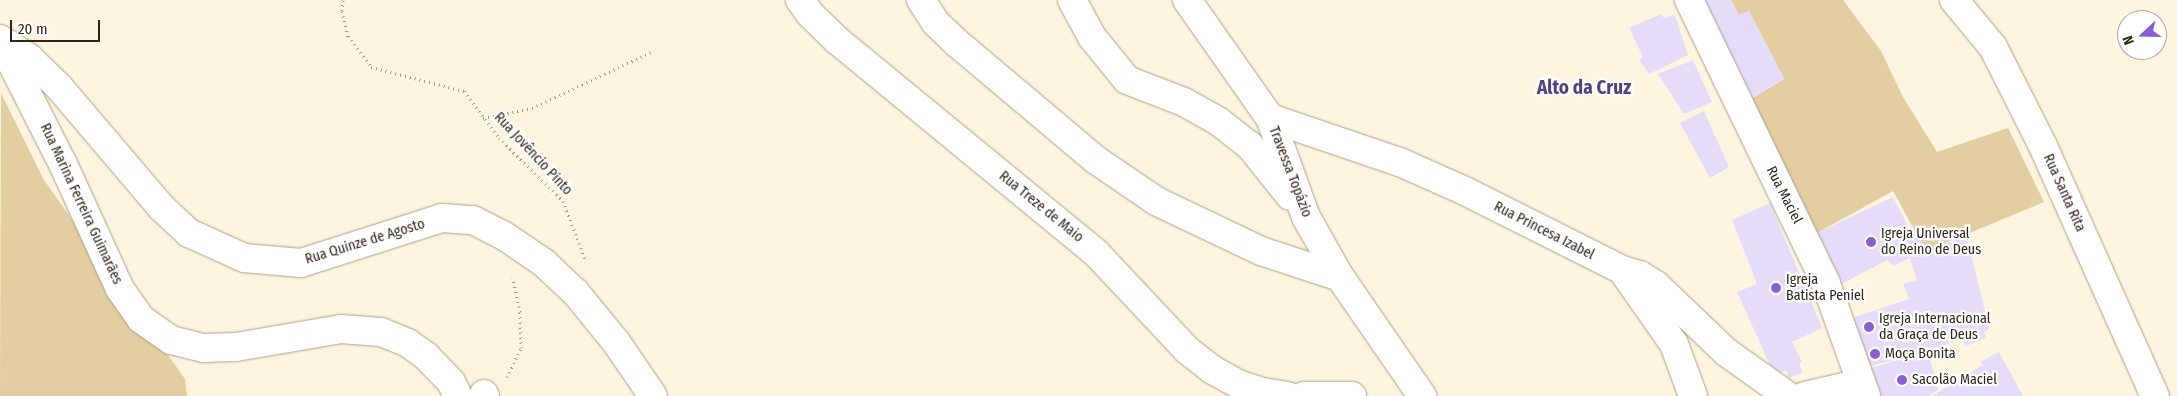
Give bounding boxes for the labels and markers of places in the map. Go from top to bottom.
place label: Igreja Universal do Reino de Deus [1881,226,1981,258]
marker: Igreja Universal do Reino de Deus [1865,236,1877,248]
place label: Igreja Batista Peniel [1786,272,1865,304]
marker: Igreja Batista Peniel [1770,282,1782,294]
place label: Igreja Internacional da Graça de Deus [1879,311,1990,344]
marker: Igreja Internacional da Graça de Deus [1863,321,1875,333]
place label: Moça Bonita [1885,346,1956,362]
marker: Moça Bonita [1869,348,1881,360]
place label: Sacolão Maciel [1912,372,1997,388]
marker: Sacolão Maciel [1896,374,1908,386]

